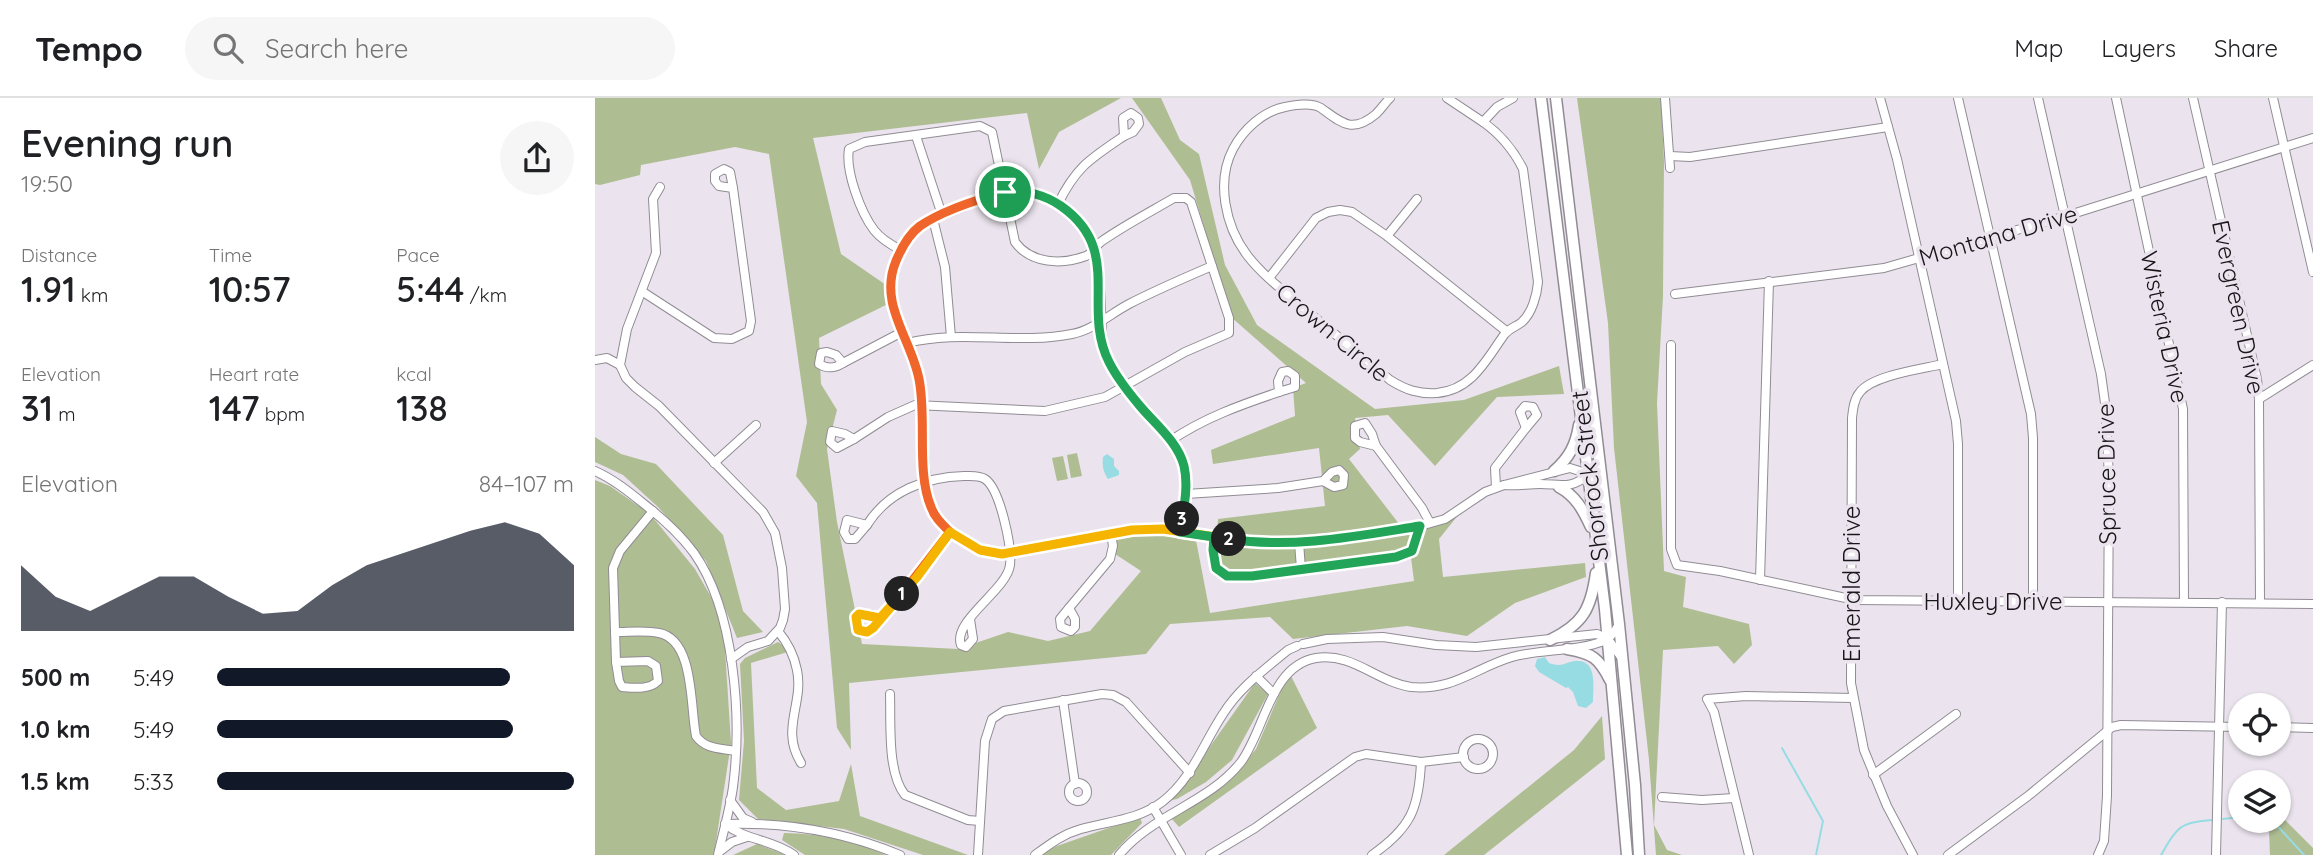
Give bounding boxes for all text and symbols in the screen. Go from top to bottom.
search box [185,17,675,80]
text: Tempo [35,28,143,69]
icon: search [209,29,247,67]
text: Search here [265,32,408,65]
text: Map [2014,33,2063,63]
text: Layers [2101,33,2176,63]
text: Share [2214,33,2278,63]
text: Evening run [21,119,234,167]
button: share [500,121,574,195]
pin [975,162,1035,222]
text: 19:50 [21,169,73,198]
icon: arrive [986,173,1024,211]
street label: Montana Drive [1915,198,2081,272]
street label: Evergreen Drive [2206,217,2272,397]
text: Distance [21,243,97,267]
text: Time [209,243,252,267]
text: Pace [396,243,440,267]
street label: Wisteria Drive [2134,248,2196,406]
text: 1.91 [21,267,76,311]
text: 10:57 [209,267,291,311]
text: 5:44 [396,267,464,311]
street label: Crown Circle [1270,276,1396,388]
text: km [76,283,108,307]
text: /km [464,283,507,307]
text: Elevation [21,362,101,386]
text: Heart rate [209,362,299,386]
text: kcal [396,362,432,386]
text: 31 [21,386,53,430]
text: 147 [209,386,260,430]
text: 138 [396,386,447,430]
street label: Shorrock Street [1564,389,1614,563]
text: m [53,402,76,426]
text: bpm [260,402,305,426]
street label: Spruce Drive [2090,403,2122,545]
text: Elevation [21,469,118,498]
text: 84–107 m [479,469,574,498]
pin: 3 [1165,502,1199,536]
text: 3 [1176,506,1187,530]
street label: Emerald Drive [1836,506,1866,662]
pin: 2 [1211,522,1247,556]
text: 2 [1223,526,1234,550]
pin: 1 [885,576,919,612]
text: 1 [898,581,905,605]
street label: Huxley Drive [1923,586,2063,616]
text: 500 m [21,663,90,692]
text: 5:49 [133,663,174,692]
map controls [2228,693,2291,833]
button: locate [2228,693,2291,756]
text: 1.0 km [21,715,91,744]
text: 5:49 [133,715,174,744]
text: 1.5 km [21,767,90,796]
text: 5:33 [133,767,174,796]
button: layers [2228,770,2291,833]

